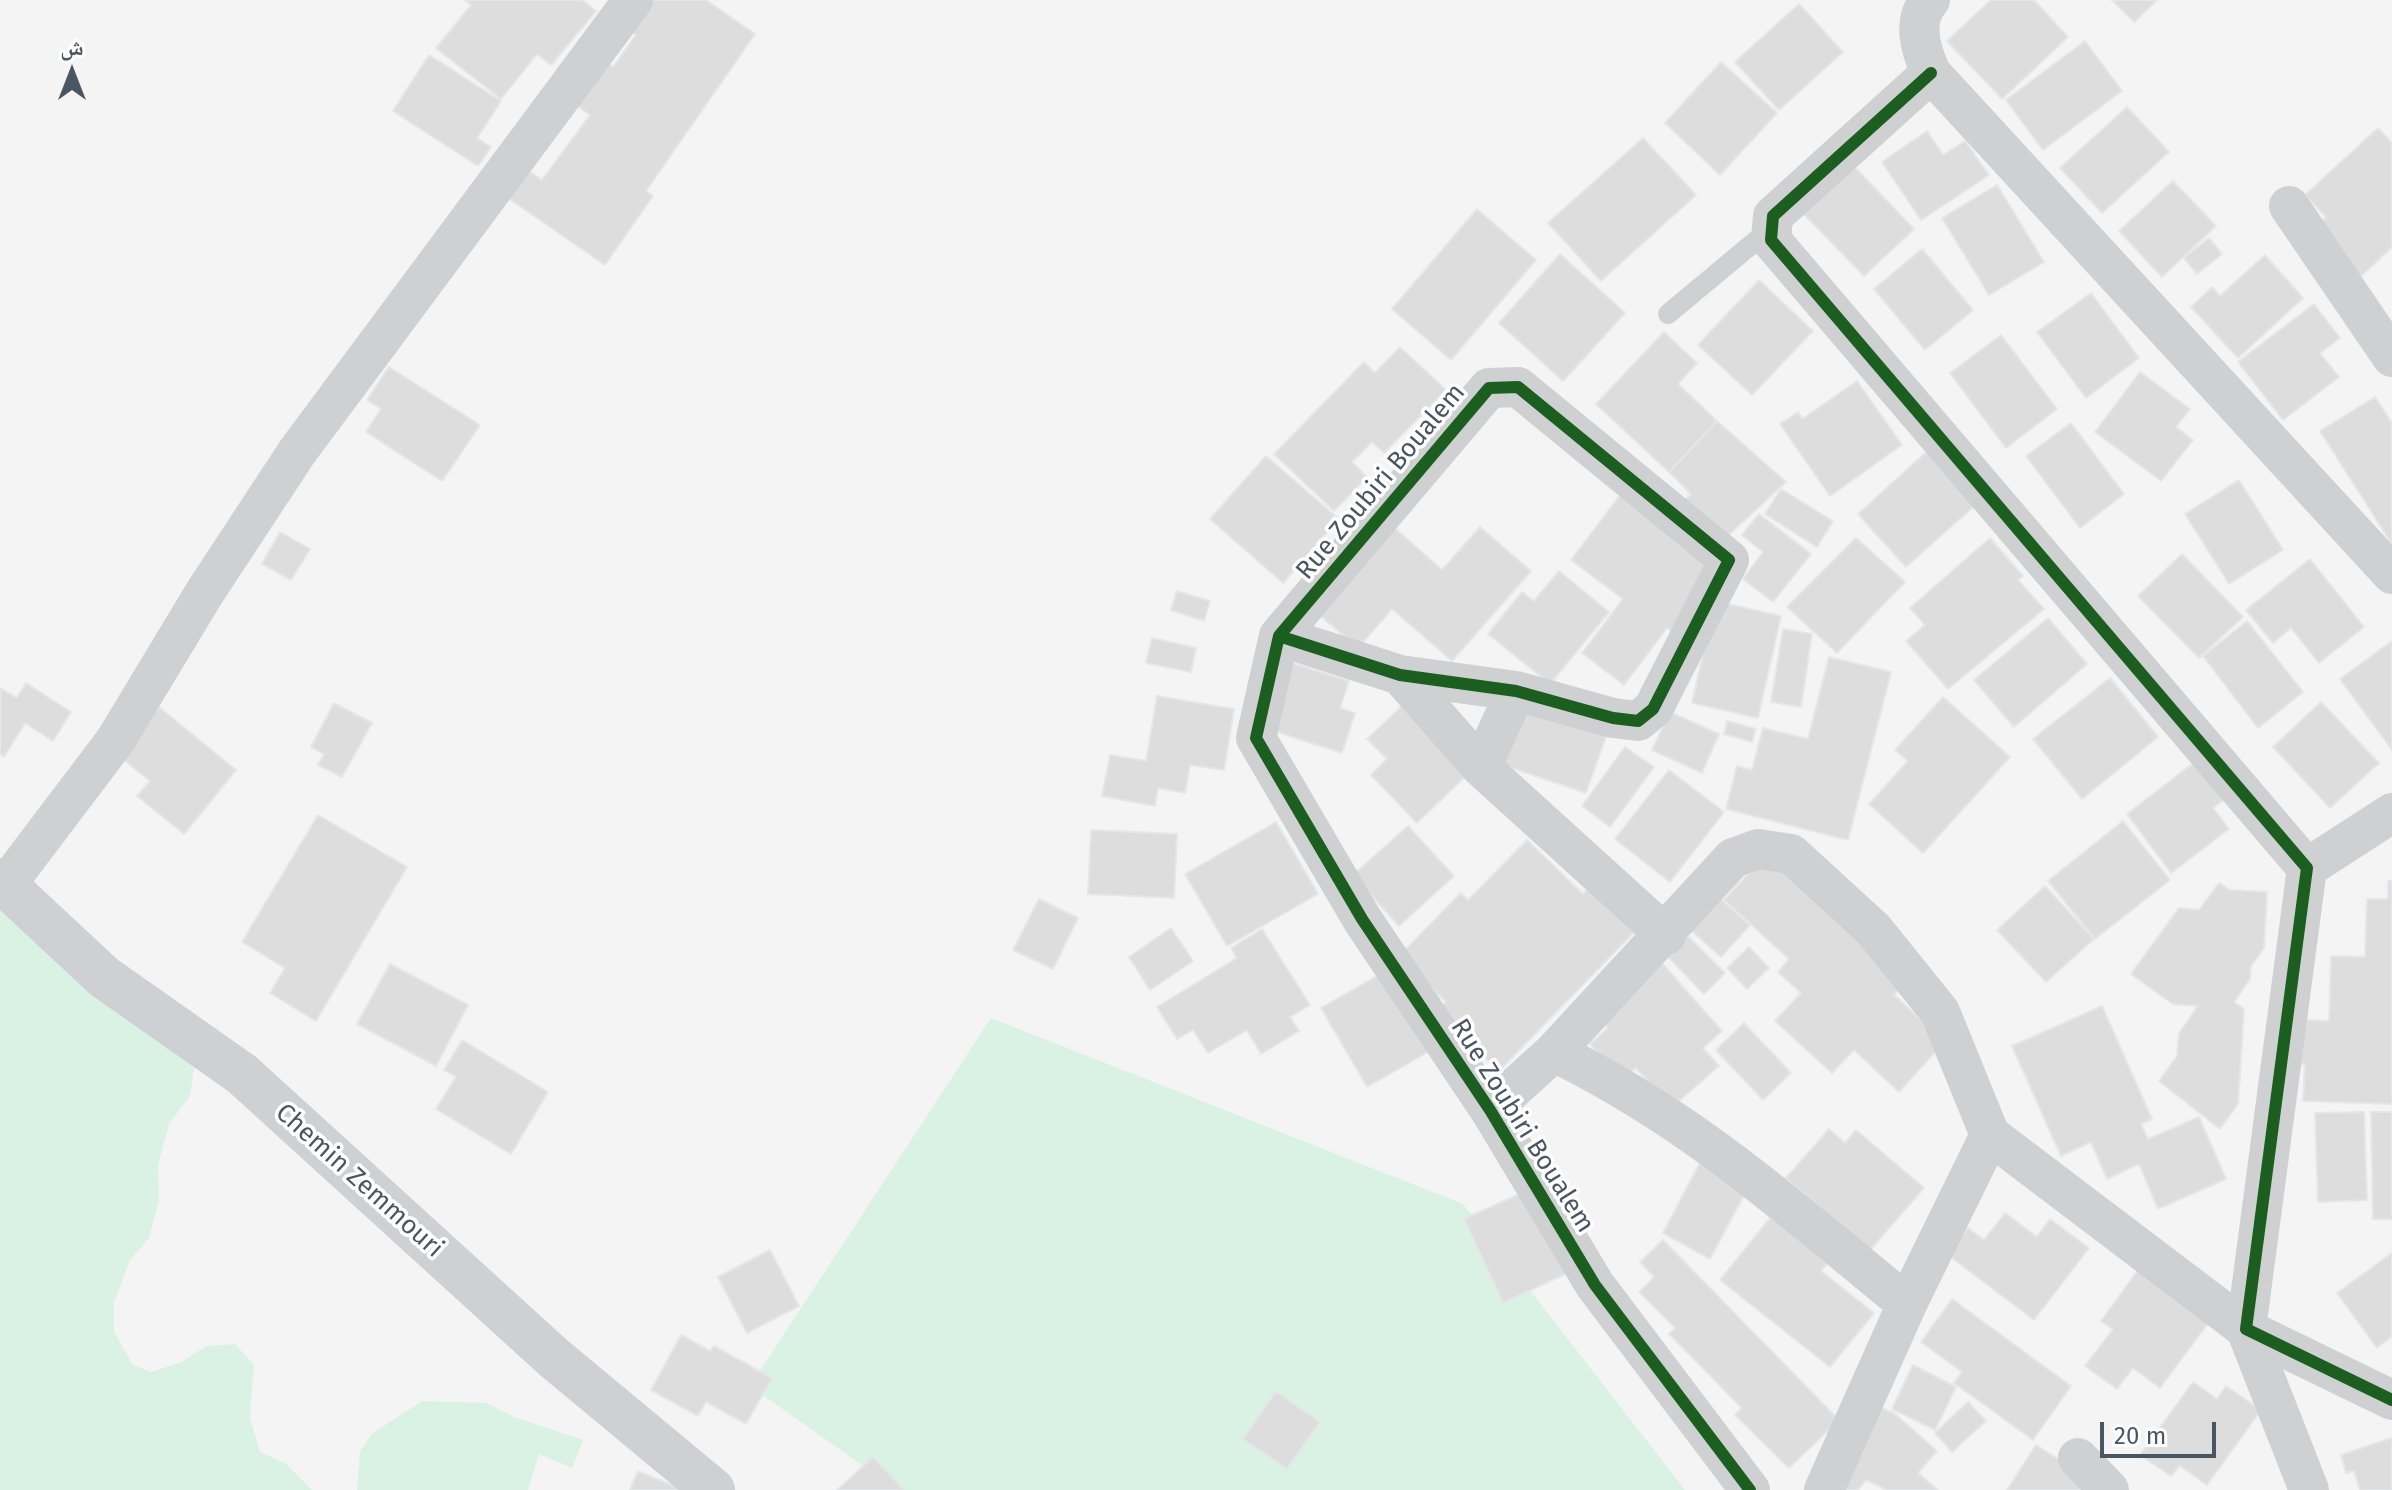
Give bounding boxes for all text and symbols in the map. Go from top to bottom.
north arrow [32,32,112,112]
text: ش [60,34,84,61]
street label: Rue Zoubiri Boualem [1290,378,1472,586]
street label: Rue Zoubiri Boualem [1444,1013,1600,1239]
street label: Chemin Zemmouri [269,1098,449,1264]
scale bar [2104,1406,2220,1456]
text: 20 m [2114,1422,2166,1450]

